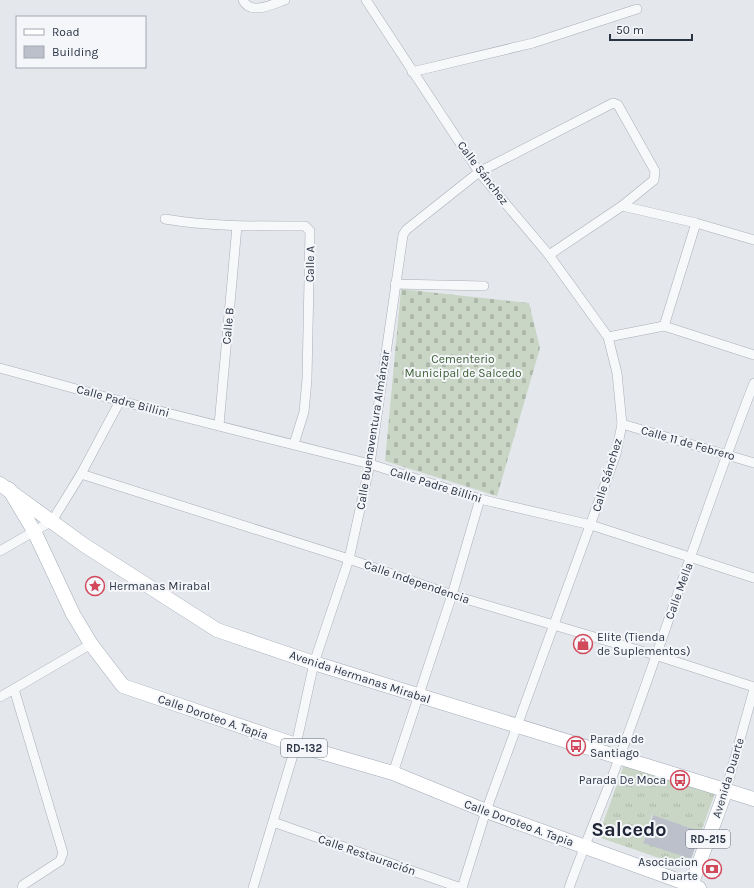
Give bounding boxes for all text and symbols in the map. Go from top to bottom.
legend [16,16,146,68]
scale bar [610,16,692,42]
text: 50 m [616,23,644,37]
text: Road [52,25,80,39]
text: Building [52,45,99,59]
street label: Calle Sánchez [455,138,512,208]
street label: Calle A [303,245,317,282]
street label: Calle B [219,307,237,345]
street label: Calle Buenaventura Almánzar [353,349,393,511]
park label: Cementerio Municipal de Salcedo [404,352,522,380]
street label: Calle Padre Billini [75,382,171,420]
street label: Calle 11 de Febrero [639,423,737,463]
street label: Calle Sánchez [589,436,625,513]
street label: Calle Padre Billini [388,464,484,506]
street label: Calle Independencia [362,557,472,607]
street label: Calle Mella [662,561,696,621]
place icon: Hermanas Mirabal [84,575,106,597]
place label: Hermanas Mirabal [109,579,210,593]
place label: Elite (Tienda de Suplementos) [597,630,690,658]
shop icon: Elite (Tienda de Suplementos) [572,633,594,655]
street label: Avenida Hermanas Mirabal [288,648,432,706]
street label: Calle Doroteo A. Tapia [156,692,270,742]
place label: Parada de Santiago [590,732,644,760]
bus stop icon: Parada de Santiago [565,735,587,757]
street label: Avenida Duarte [709,736,747,820]
road number: RD-132 [281,739,327,757]
bus stop icon: Parada De Moca [669,769,691,791]
place label: Parada De Moca [579,773,666,787]
street label: Calle Doroteo A. Tapia [462,797,576,849]
district label: Salcedo [591,818,667,841]
road number: RD-215 [686,830,730,848]
street label: Calle Restauración [316,832,418,878]
place label: Asociacion Duarte [638,855,698,883]
bank icon: Asociacion Duarte [701,858,723,880]

